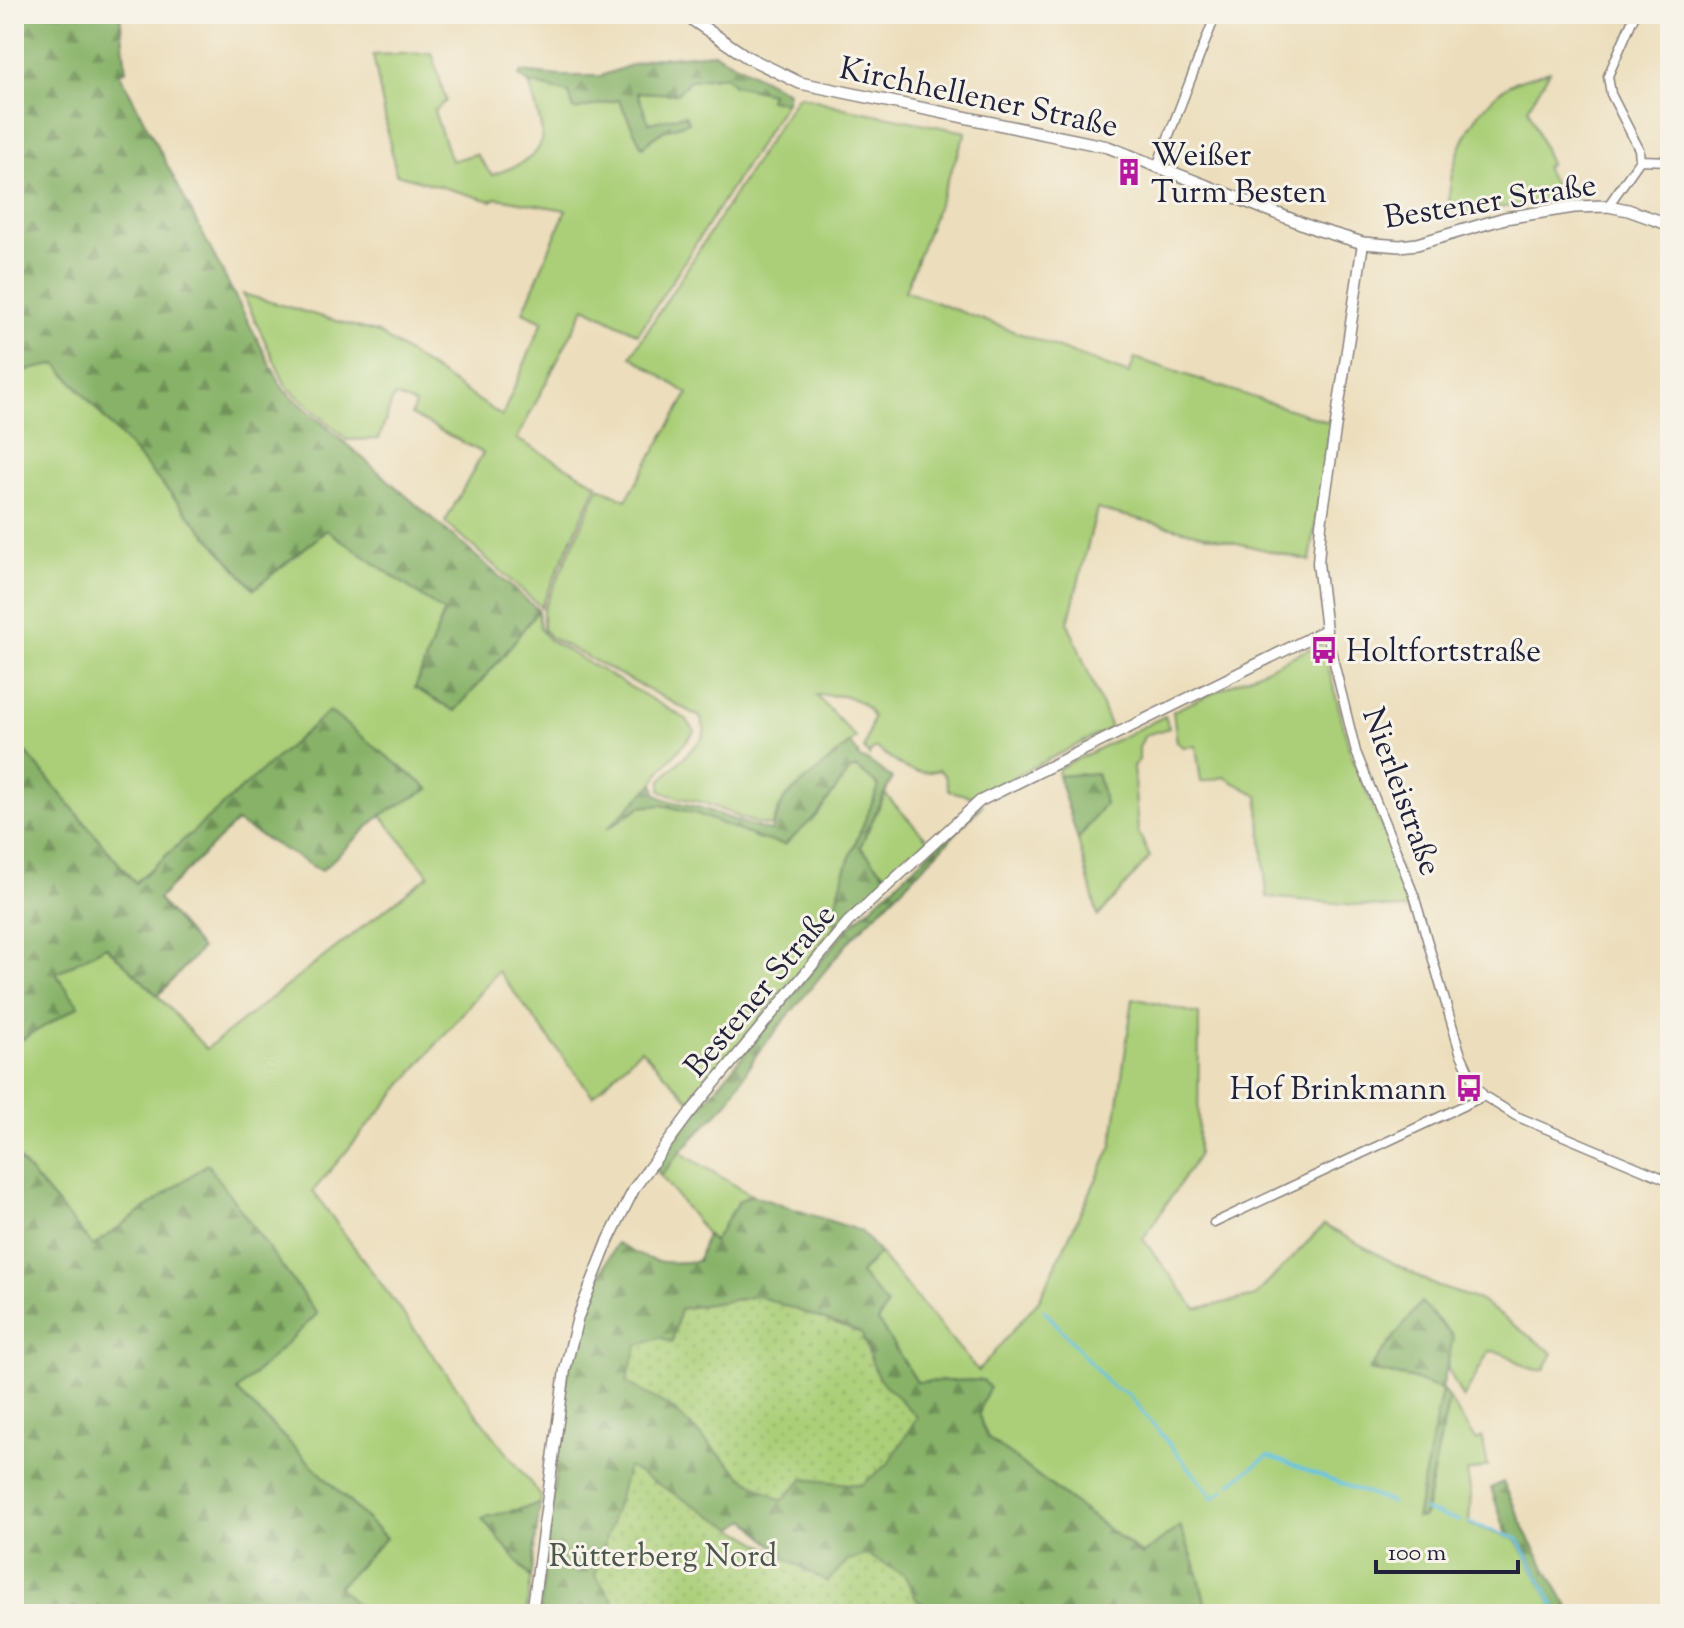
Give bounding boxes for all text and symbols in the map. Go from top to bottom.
street label: Kirchhellener Straße [835,47,1122,151]
place label: Weißer Turm Besten [1151,134,1327,217]
building icon: Weißer Turm Besten [1114,157,1144,187]
street label: Bestener Straße [1381,163,1600,242]
place label: Holtfortstraße [1346,630,1541,676]
bus stop icon: Holtfortstraße [1309,635,1339,665]
street label: Nierleistraße [1349,702,1452,882]
street label: Bestener Straße [675,895,848,1089]
place label: Hof Brinkmann [1230,1068,1447,1114]
bus stop icon: Hof Brinkmann [1454,1073,1484,1103]
scale bar [1376,1524,1518,1574]
park label: Rütterberg Nord [549,1535,777,1581]
text: 100 m [1388,1537,1446,1571]

